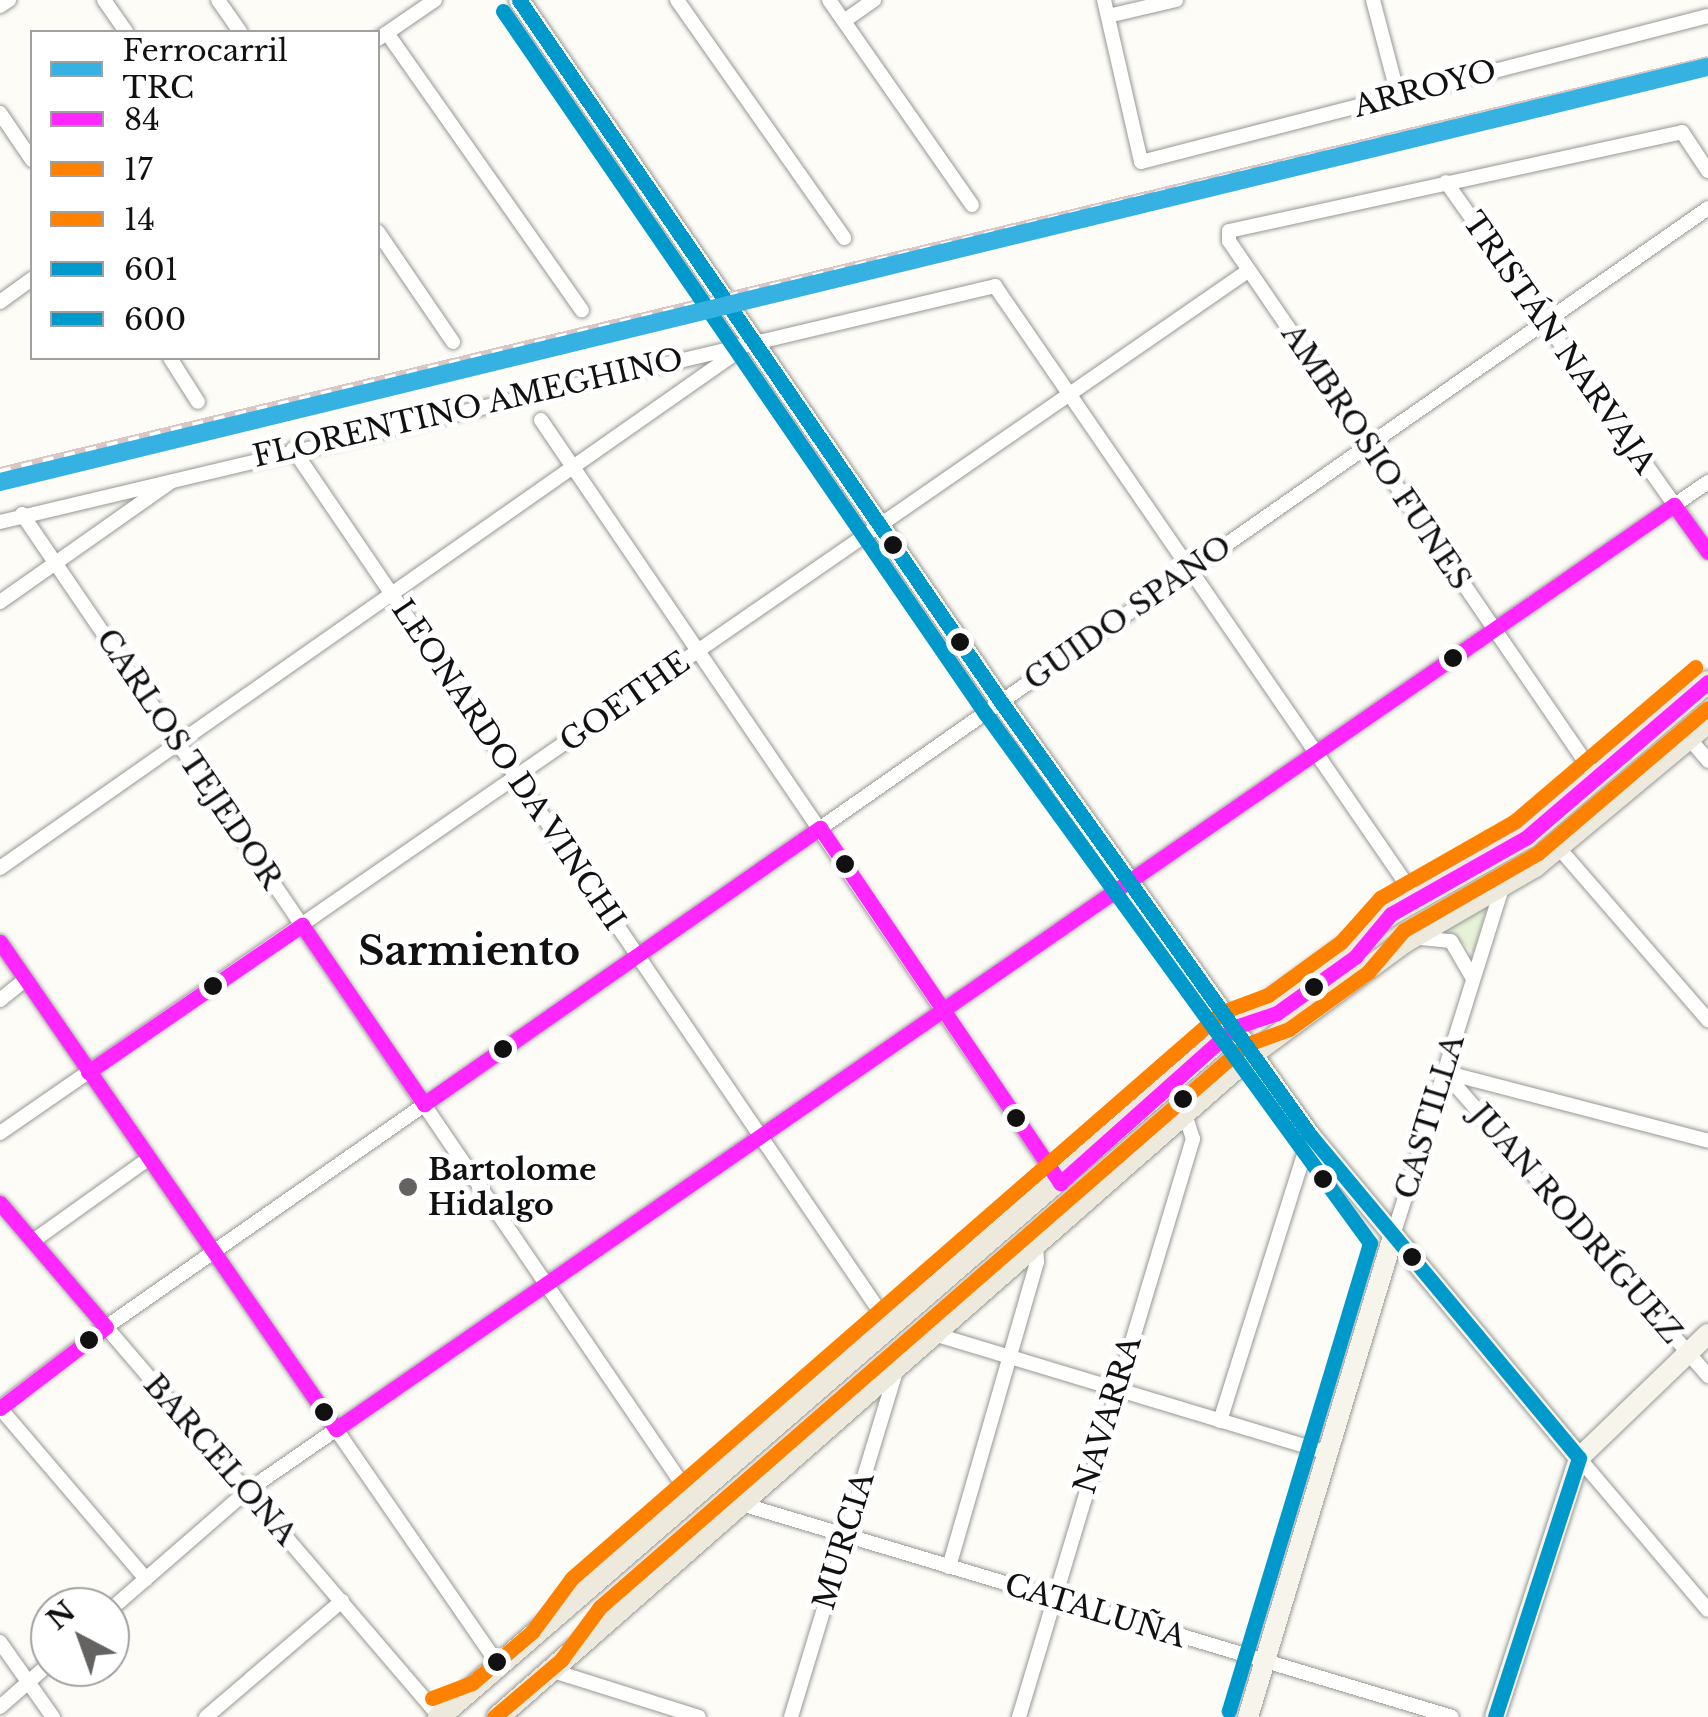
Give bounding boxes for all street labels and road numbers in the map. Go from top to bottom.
street label: ARROYO [1350,53,1500,125]
street label: TRISTÁN NARVAJA [1455,205,1663,481]
street label: AMBROSIO FUNES [1274,317,1478,597]
street label: FLORENTINO AMEGHINO [249,341,687,475]
street label: GUIDO SPANO [1018,528,1238,698]
street label: LEONARDO DA VINCHI [383,592,633,938]
street label: CARLOS TEJEDOR [88,622,290,896]
street label: GOETHE [553,644,697,760]
street label: CASTILLA [1388,1031,1472,1203]
street label: JUAN RODRÍGUEZ [1462,1097,1690,1351]
street label: NAVARRA [1067,1332,1149,1498]
street label: BARCELONA [136,1367,304,1553]
street label: MURCIA [806,1468,882,1614]
street label: CATALUÑA [1000,1566,1190,1656]

